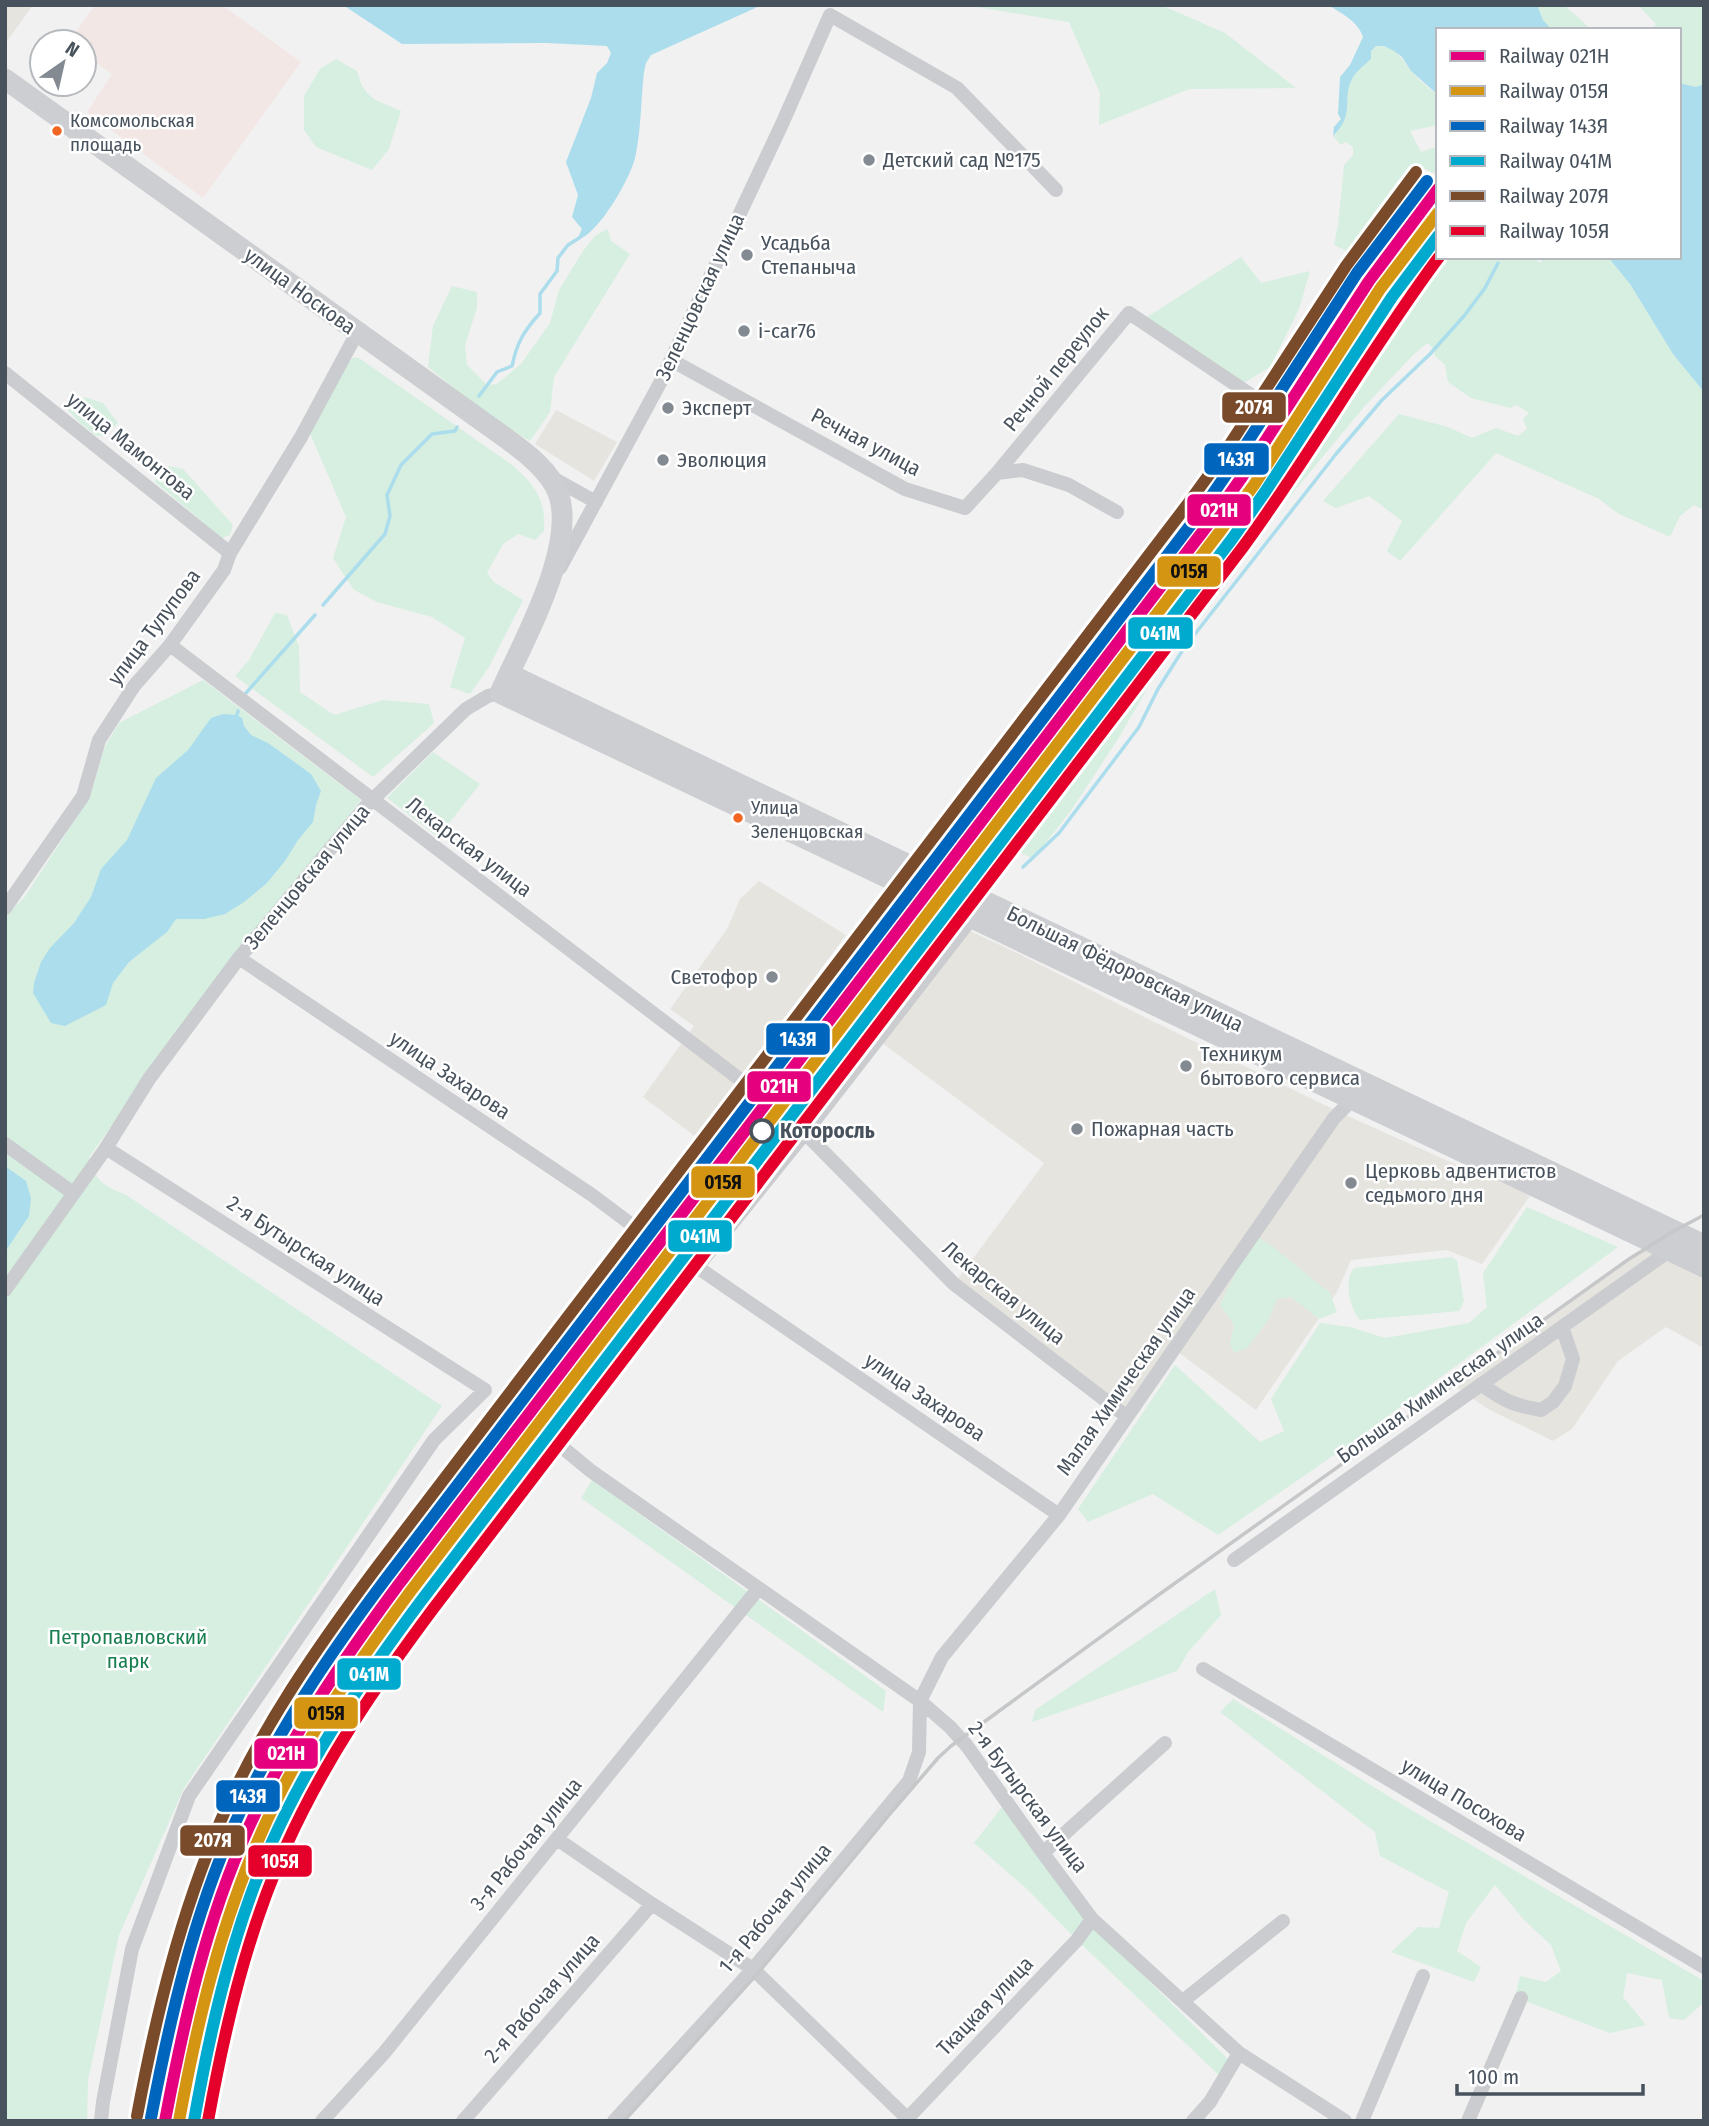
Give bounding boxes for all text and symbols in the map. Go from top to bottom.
north arrow [28,28,98,98]
legend [1436,28,1681,259]
text: N [61,37,83,62]
text: Railway 021Н [1499,43,1610,69]
text: Railway 015Я [1499,78,1609,104]
place label: Комсомольская площадь [70,109,195,156]
text: Railway 143Я [1499,113,1608,139]
marker: Комсомольская площадь [50,124,64,138]
place label: Детский сад №175 [882,147,1041,173]
text: Railway 041М [1499,148,1612,174]
marker: Детский сад №175 [861,152,877,168]
text: Railway 207Я [1499,183,1609,209]
street label: Зеленцовская улица [650,209,750,385]
text: Railway 105Я [1499,218,1609,244]
place label: Усадьба Степаныча [760,230,856,280]
street label: улица Носкова [239,242,361,340]
marker: Усадьба Степаныча [739,247,755,263]
street label: Речной переулок [998,301,1114,437]
place label: i-car76 [758,318,816,344]
marker: i-car76 [736,323,752,339]
street label: улица Мамонтова [62,386,200,506]
line badge: 207Я [1221,391,1287,424]
place label: Эксперт [682,395,752,421]
text: 207Я [1234,396,1273,419]
marker: Эксперт [660,400,676,416]
street label: Речная улица [807,402,925,482]
line badge: 143Я [1203,442,1270,476]
place label: Эволюция [677,447,767,473]
text: 143Я [1217,448,1255,471]
marker: Эволюция [655,452,671,468]
line badge: 021Н [1186,493,1252,527]
text: 021Н [1200,499,1238,522]
line badge: 015Я [1156,555,1222,588]
text: 015Я [1170,560,1208,583]
street label: улица Тулупова [102,564,206,690]
line badge: 041М [1127,616,1194,650]
text: 041М [1140,622,1181,645]
street label: Лекарская улица [401,791,537,903]
place label: Улица Зеленцовская [750,796,863,843]
street label: Зеленцовская улица [239,799,375,955]
marker: Улица Зеленцовская [731,811,745,825]
street label: Большая Фёдоровская улица [1003,900,1247,1038]
place label: Светофор [671,964,758,990]
marker: Светофор [764,969,780,985]
line badge: 143Я [765,1022,831,1056]
street label: улица Захарова [385,1025,515,1125]
text: 143Я [779,1028,817,1051]
place label: Техникум бытового сервиса [1200,1041,1360,1091]
marker: Техникум бытового сервиса [1178,1058,1194,1074]
line badge: 021Н [746,1070,812,1103]
text: 021Н [760,1075,798,1098]
place label: Пожарная часть [1091,1116,1234,1142]
place label: Которосль [780,1118,875,1144]
marker: Которосль [750,1119,774,1143]
marker: Пожарная часть [1069,1121,1085,1137]
place label: Церковь адвентистов седьмого дня [1365,1158,1556,1208]
line badge: 015Я [690,1165,756,1199]
text: 015Я [704,1171,742,1194]
marker: Церковь адвентистов седьмого дня [1343,1175,1359,1191]
street label: 2-я Бутырская улица [222,1190,390,1312]
line badge: 041М [667,1219,733,1253]
text: 041М [680,1225,721,1248]
street label: Лекарская улица [937,1236,1071,1350]
street label: Малая Химическая улица [1051,1281,1201,1481]
street label: Большая Химическая улица [1332,1307,1548,1469]
street label: улица Захарова [860,1347,990,1447]
park label: Петропавловский парк [49,1624,207,1674]
line badge: 041М [336,1657,402,1691]
text: 041М [349,1663,390,1686]
line badge: 015Я [293,1696,359,1730]
text: 015Я [307,1702,345,1725]
street label: 2-я Бутырская улица [963,1716,1093,1878]
line badge: 021Н [253,1737,319,1770]
text: 021Н [267,1742,305,1765]
street label: улица Посохова [1397,1752,1531,1848]
street label: 3-я Рабочая улица [465,1772,587,1916]
line badge: 143Я [215,1779,281,1813]
text: 143Я [229,1785,267,1808]
line badge: 207Я [179,1824,246,1857]
text: 207Я [193,1829,232,1852]
street label: 1-я Рабочая улица [713,1838,837,1978]
line badge: 105Я [247,1844,313,1878]
text: 105Я [261,1850,299,1873]
street label: 2-я Рабочая улица [479,1928,605,2068]
street label: Ткацкая улица [931,1951,1039,2061]
scale bar [1457,2052,1642,2096]
text: 100 m [1468,2064,1519,2090]

